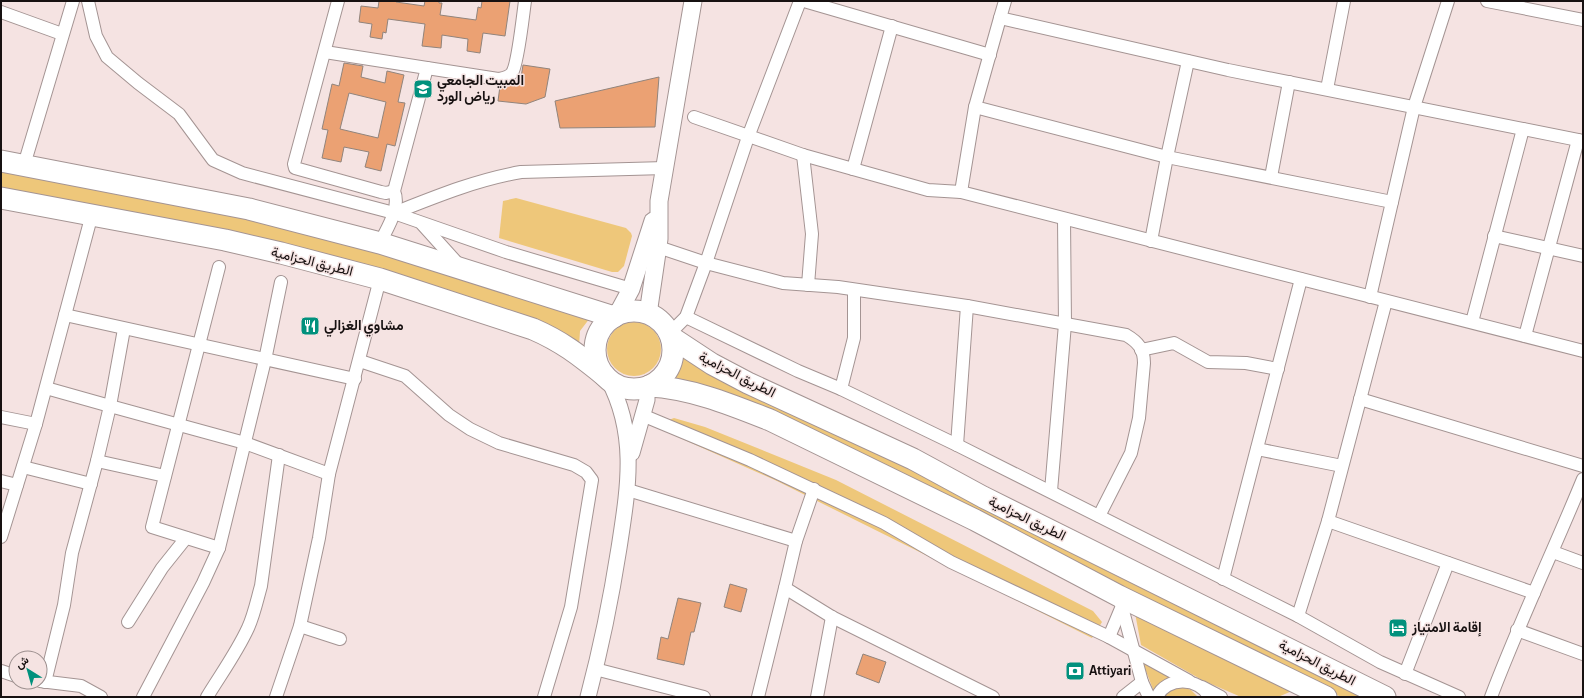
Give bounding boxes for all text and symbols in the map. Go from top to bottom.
place label: المبيت الجامعي رياض الورد [437,74,524,105]
school or university icon: المبيت الجامعي رياض الورد [412,78,434,100]
street label: الطريق الحزامية [269,245,354,280]
restaurant icon: مشاوي الغزالي [299,315,321,337]
place label: مشاوي الغزالي [324,319,404,337]
street label: الطريق الحزامية [696,350,778,401]
street label: الطريق الحزامية [986,494,1068,545]
hotel icon: إقامة الامتياز [1387,617,1409,639]
place label: إقامة الامتياز [1411,621,1482,637]
street label: الطريق الحزامية [1276,638,1358,689]
north arrow [8,650,48,690]
text: ش [14,654,31,672]
bank icon: Attiyari [1064,660,1086,682]
place label: Attiyari [1089,664,1132,678]

